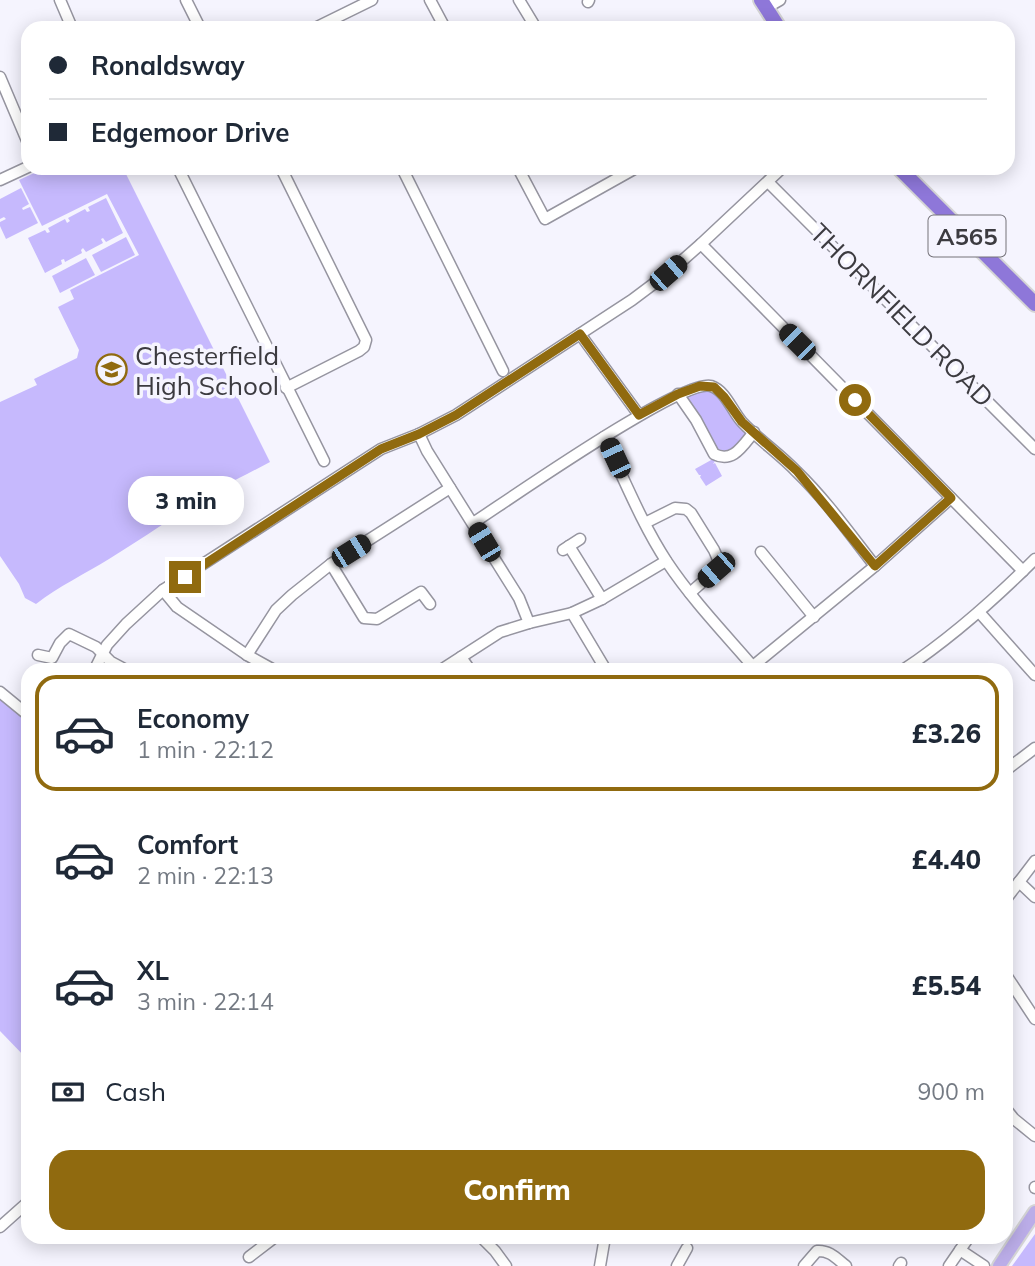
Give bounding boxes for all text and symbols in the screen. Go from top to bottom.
text: Ronaldsway [91,49,245,82]
text: Edgemoor Drive [91,116,289,149]
street label: THORNFIELD ROAD [803,216,1001,414]
road number: A565 [928,216,1006,256]
car [646,251,691,295]
car [775,320,820,364]
place label: Chesterfield High School [135,339,279,402]
school or university icon: Chesterfield High School [95,353,129,387]
route start [839,384,871,416]
car [597,435,634,481]
callout: 3 min [127,476,243,524]
text: 3 min [155,486,217,515]
car [465,519,504,565]
car [328,531,375,571]
car [694,548,739,592]
route end [169,561,201,593]
icon: car [53,702,116,765]
text: Economy [137,702,249,735]
text: £3.26 [912,717,981,750]
text: 1 min · 22:12 [137,735,274,764]
icon: car [53,828,116,891]
text: Comfort [137,828,238,861]
text: £4.40 [912,843,981,876]
text: 2 min · 22:13 [137,861,274,890]
icon: car [53,954,116,1017]
text: XL [137,954,169,987]
text: £5.54 [912,969,981,1002]
text: 3 min · 22:14 [137,987,274,1016]
icon: cash [49,1073,87,1111]
text: Cash [105,1075,166,1108]
text: 900 m [917,1077,985,1106]
button: Confirm [49,1150,985,1230]

